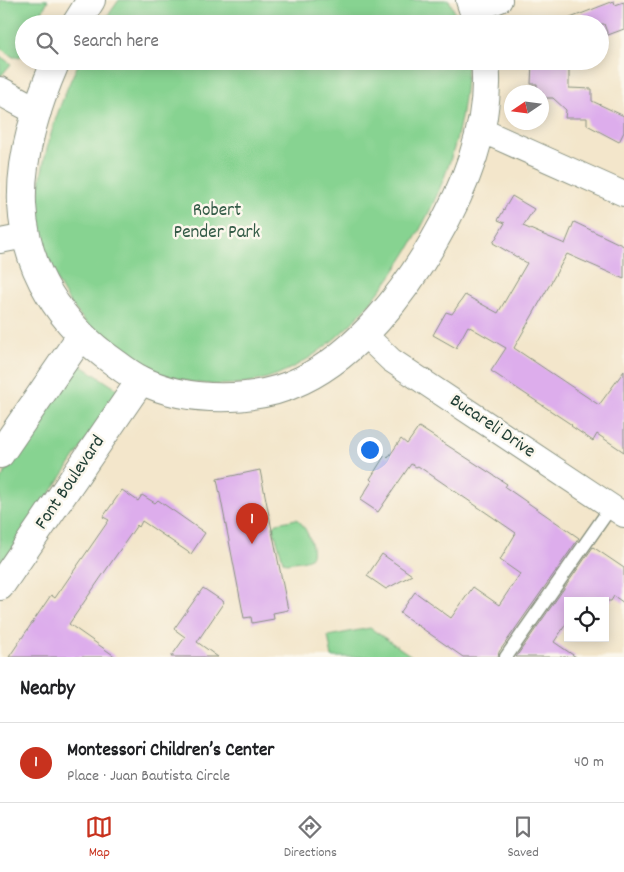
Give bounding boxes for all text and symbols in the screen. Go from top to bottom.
search box [15,15,609,70]
icon: search [33,29,61,57]
text: Search here [73,29,159,56]
north arrow [504,85,549,130]
park label: Robert Pender Park [174,198,261,247]
street label: Bucareli Drive [444,388,540,466]
street label: Font Boulevard [29,431,113,535]
your location [357,437,383,463]
pin: 1 [236,503,268,544]
map controls [564,597,609,642]
button: locate [564,597,609,642]
text: Nearby [20,675,75,705]
text: Montessori Children’s Center [67,738,274,765]
text: 1 [34,751,38,774]
text: 40 m [574,751,604,774]
text: Place · Juan Bautista Circle [67,765,230,788]
tab: Map [85,813,113,863]
tab: Directions [284,813,337,863]
tab: Saved [507,813,539,863]

